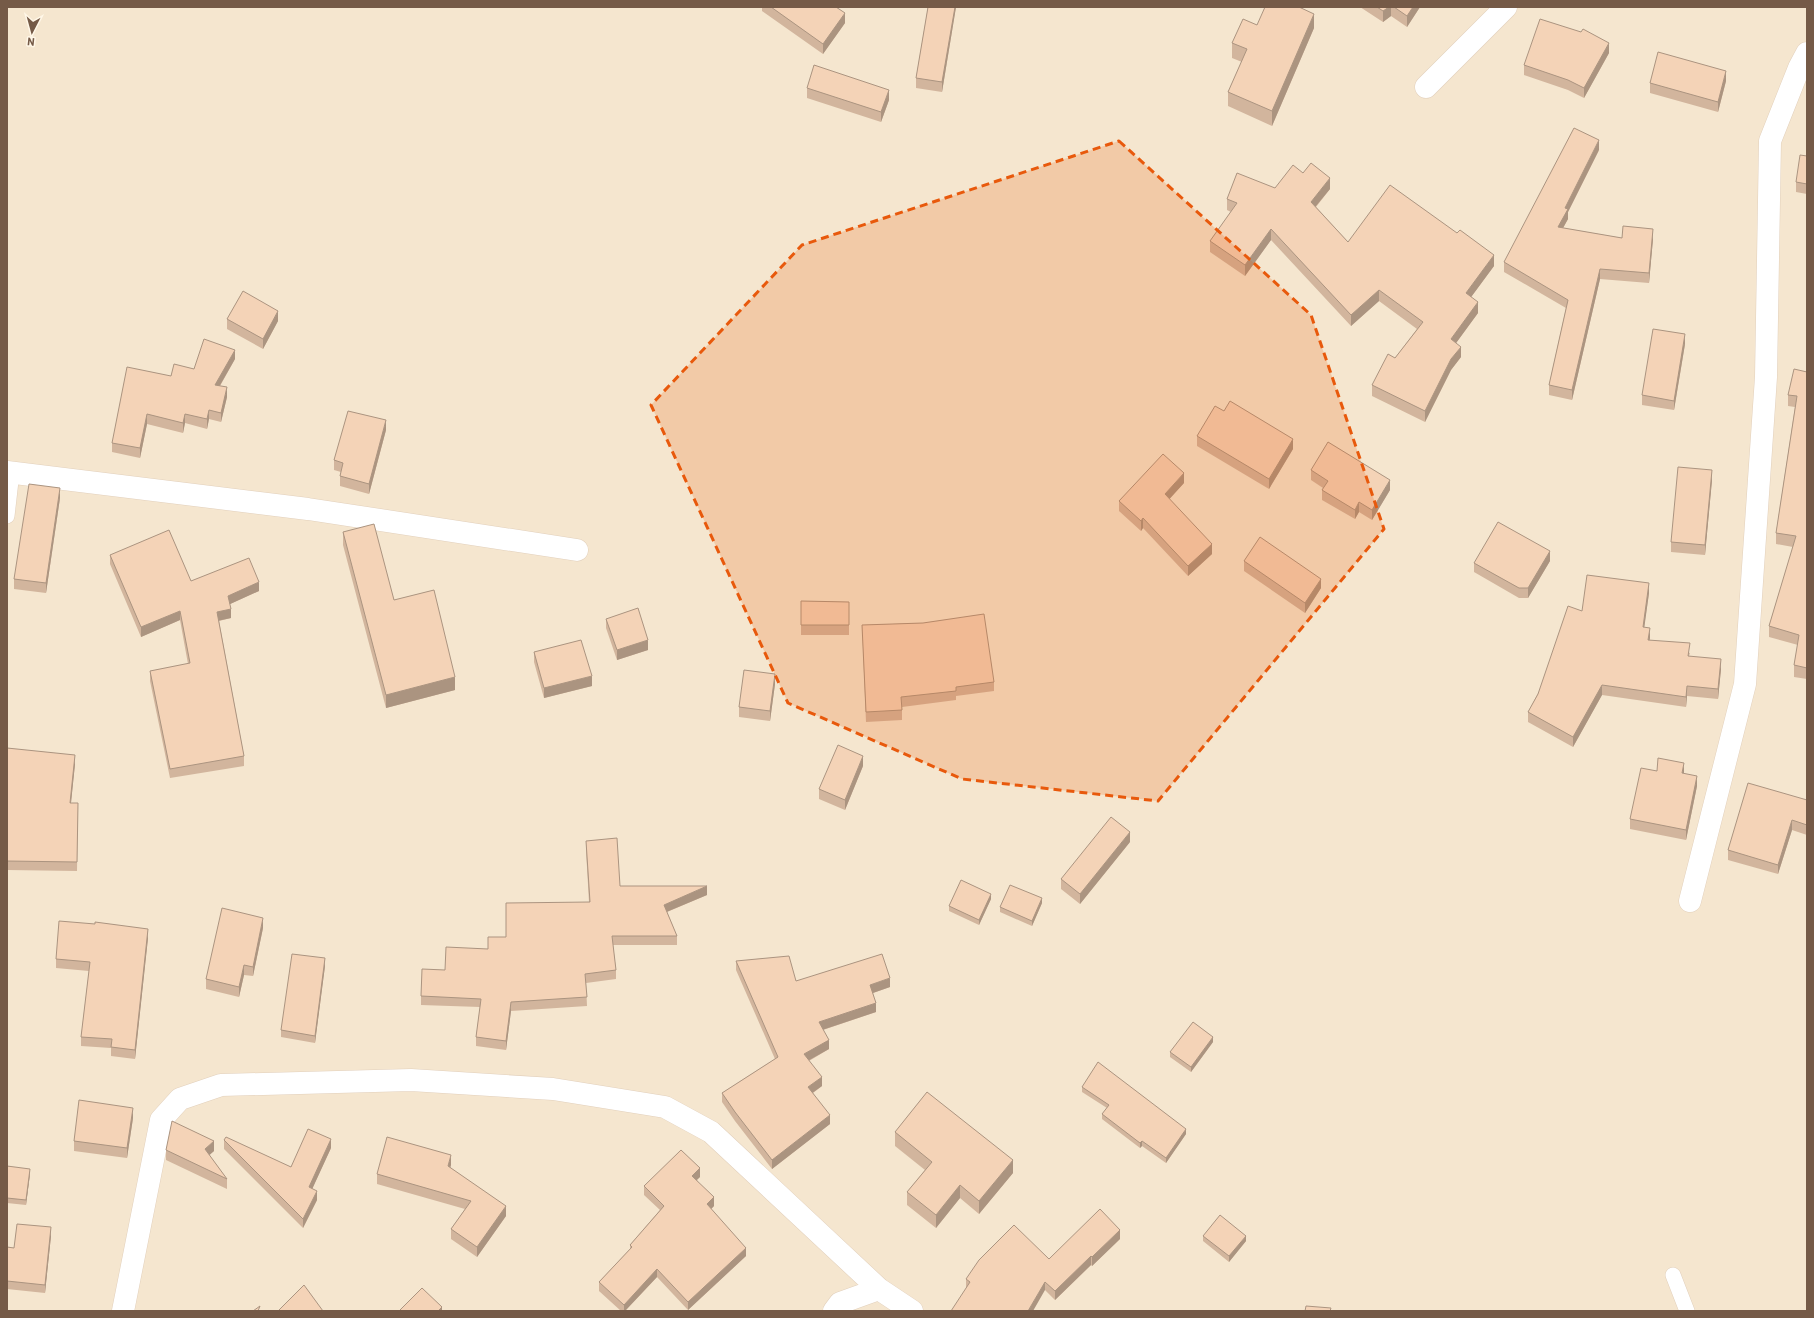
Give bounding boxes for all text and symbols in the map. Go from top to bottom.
north arrow [12,12,52,52]
text: N [27,36,35,49]

